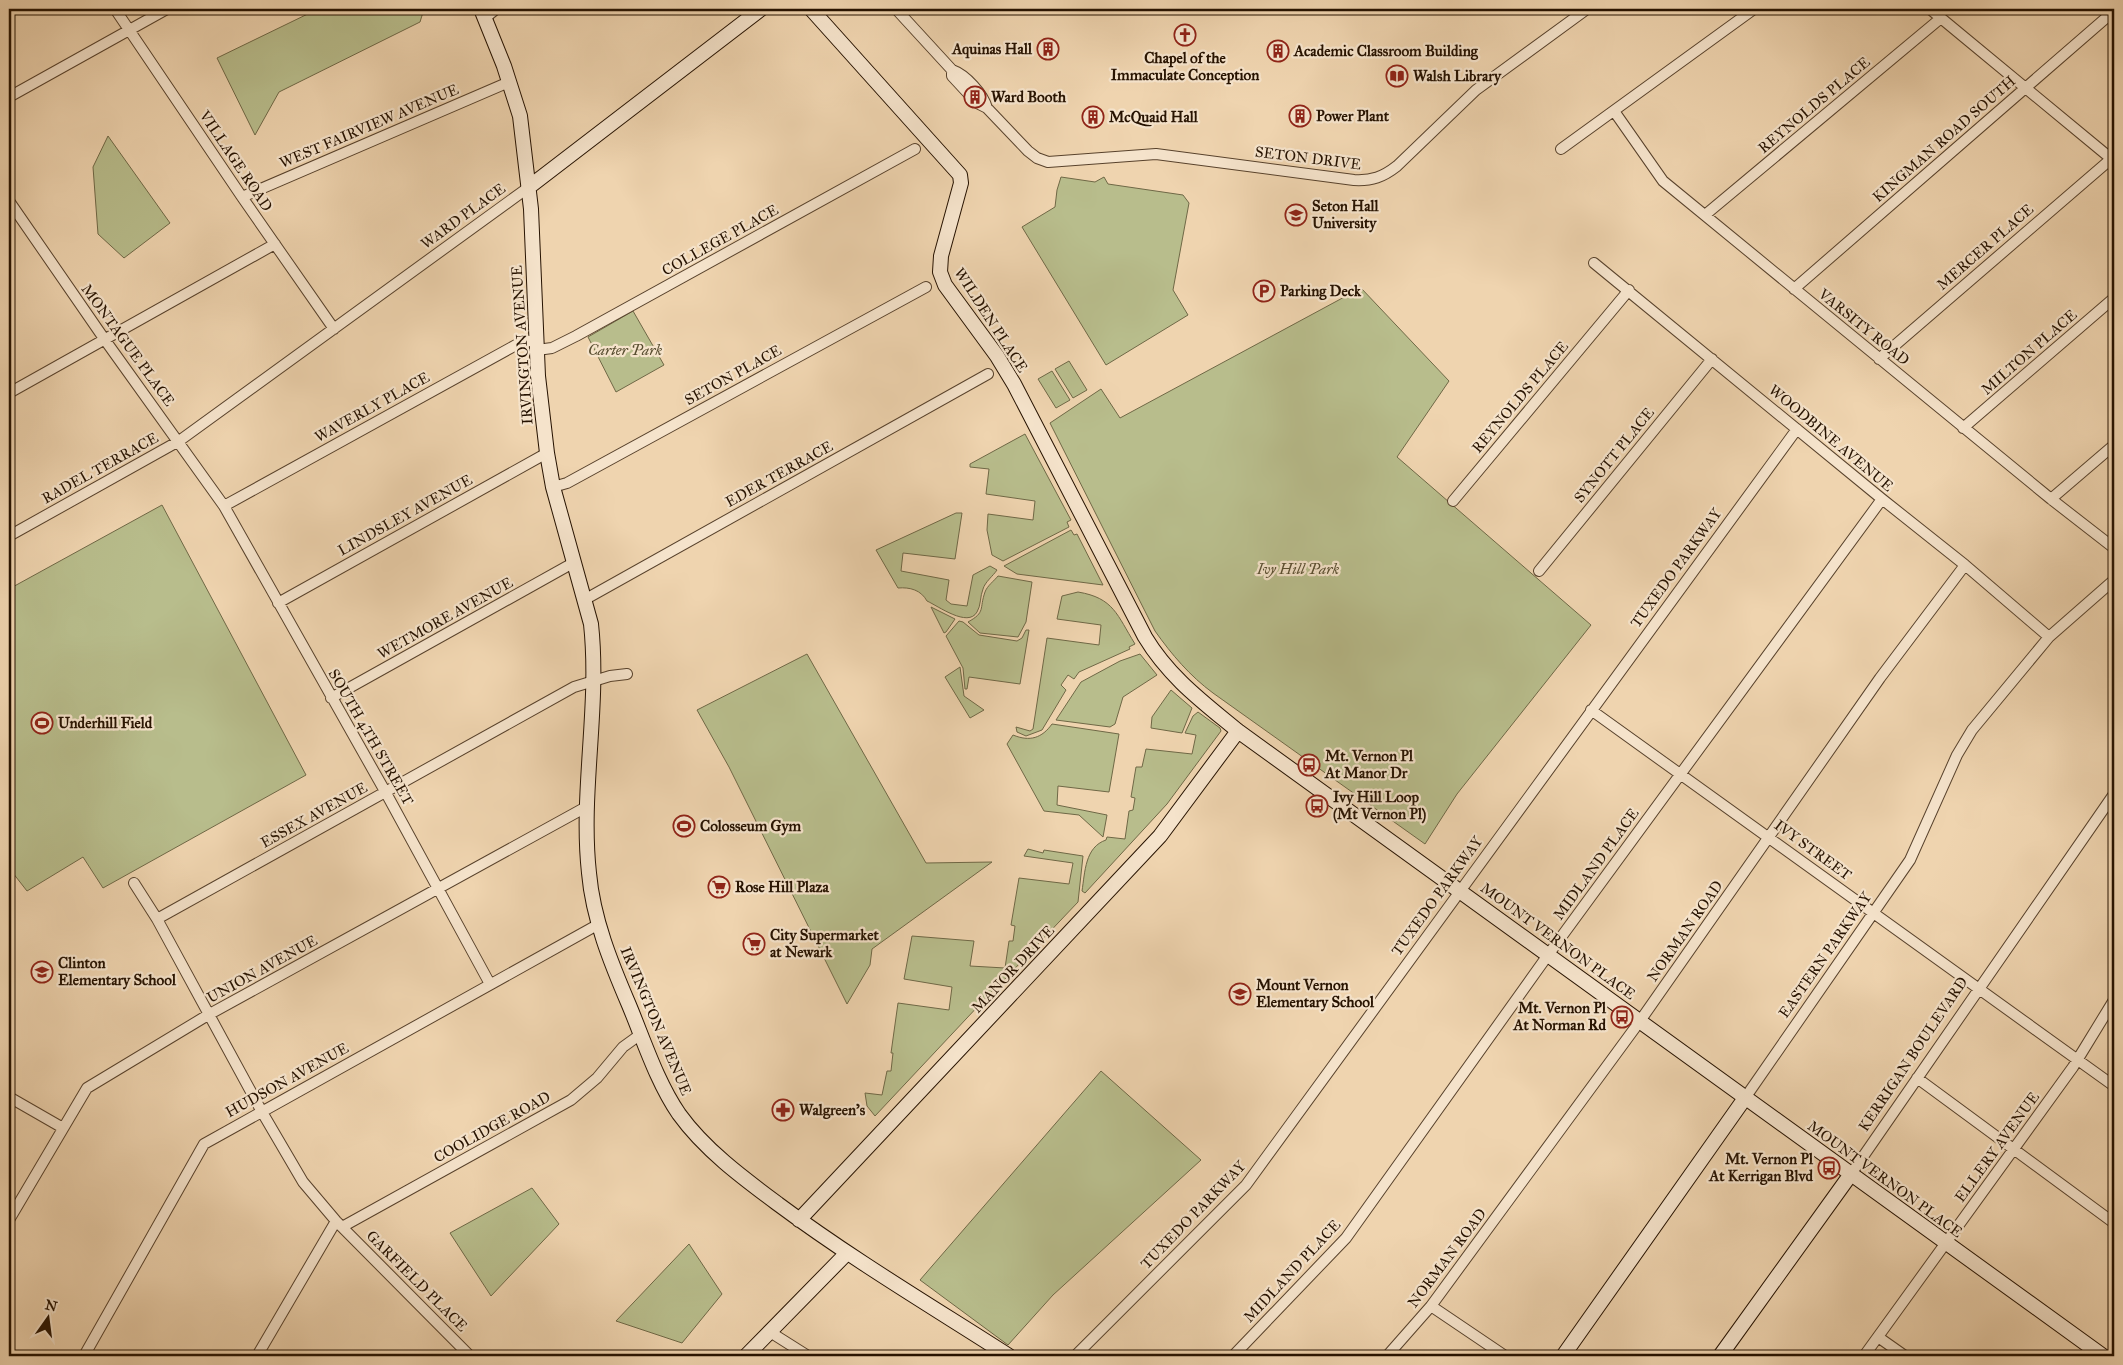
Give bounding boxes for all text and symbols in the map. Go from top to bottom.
church icon: Chapel of the Immaculate Conception [1173,23,1197,47]
building icon: Aquinas Hall [1036,37,1060,61]
building icon: Academic Classroom Building [1266,39,1290,63]
place label: Aquinas Hall [951,40,1033,59]
place label: Academic Classroom Building [1293,42,1479,61]
place label: Chapel of the Immaculate Conception [1111,49,1260,85]
street label: REYNOLDS PLACE [1754,53,1874,157]
library icon: Walsh Library [1385,64,1409,88]
place label: Walsh Library [1413,67,1502,86]
street label: KINGMAN ROAD SOUTH [1869,72,2019,206]
street label: WEST FAIRVIEW AVENUE [277,80,461,172]
building icon: Ward Booth [963,85,987,109]
place label: Ward Booth [991,88,1067,106]
building icon: Power Plant [1288,104,1312,128]
building icon: McQuaid Hall [1081,105,1105,129]
street label: VILLAGE ROAD [195,106,276,215]
place label: Power Plant [1316,107,1390,125]
place label: McQuaid Hall [1109,108,1199,127]
street label: SETON DRIVE [1254,143,1362,173]
street label: WARD PLACE [417,179,509,253]
place label: Seton Hall University [1312,197,1380,233]
street label: COLLEGE PLACE [659,200,782,279]
street label: MERCER PLACE [1933,200,2037,294]
school or university icon: Seton Hall University [1284,203,1308,227]
street label: WILDEN PLACE [951,264,1032,376]
street label: IRVINGTON AVENUE [507,265,537,425]
parking icon: Parking Deck [1252,279,1276,303]
street label: MONTAGUE PLACE [78,280,179,410]
place label: Parking Deck [1280,282,1362,301]
street label: VARSITY ROAD [1814,284,1913,369]
street label: MILTON PLACE [1977,305,2081,398]
street label: REYNOLDS PLACE [1468,337,1572,457]
park label: Carter Park [588,341,662,359]
street label: SETON PLACE [682,341,785,409]
street label: WAVERLY PLACE [311,368,433,446]
street label: WOODBINE AVENUE [1765,381,1897,495]
street label: SYNOTT PLACE [1570,404,1658,506]
street label: RADEL TERRACE [39,428,162,507]
street label: EDER TERRACE [722,437,836,511]
street label: LINDSLEY AVENUE [335,470,475,559]
street label: TUXEDO PARKWAY [1627,504,1726,631]
park label: Ivy Hill Park [1256,560,1339,578]
street label: WETMORE AVENUE [374,573,516,663]
street label: SOUTH 4TH STREET [325,666,417,808]
sports icon: Underhill Field [30,711,54,735]
place label: Underhill Field [58,714,153,732]
place label: Mt. Vernon Pl At Manor Dr [1324,747,1414,782]
bus stop icon: Mt. Vernon Pl At Manor Dr [1297,753,1321,777]
street label: ESSEX AVENUE [258,778,371,852]
place label: Ivy Hill Loop (Mt Vernon Pl) [1333,788,1426,824]
bus stop icon: Ivy Hill Loop (Mt Vernon Pl) [1305,794,1329,818]
street label: MIDLAND PLACE [1549,804,1643,923]
sports icon: Colosseum Gym [672,814,696,838]
street label: IVY STREET [1771,816,1855,884]
place label: Colosseum Gym [700,817,802,836]
street label: TUXEDO PARKWAY [1388,832,1487,959]
supermarket icon: Rose Hill Plaza [707,875,731,899]
street label: NORMAN ROAD [1643,877,1727,985]
place label: Rose Hill Plaza [735,878,829,896]
street label: MOUNT VERNON PLACE [1477,879,1639,1003]
street label: EASTERN PARKWAY [1775,888,1875,1021]
street label: MANOR DRIVE [968,921,1058,1016]
place label: City Supermarket at Newark [770,926,879,961]
street label: UNION AVENUE [204,931,321,1007]
supermarket icon: City Supermarket at Newark [742,932,766,956]
street label: IRVINGTON AVENUE [617,944,696,1098]
place label: Clinton Elementary School [58,954,177,990]
school or university icon: Clinton Elementary School [30,960,54,984]
street label: KERRIGAN BOULEVARD [1855,973,1972,1135]
place label: Mount Vernon Elementary School [1256,976,1375,1012]
school or university icon: Mount Vernon Elementary School [1228,982,1252,1006]
place label: Mt. Vernon Pl At Norman Rd [1512,999,1607,1034]
bus stop icon: Mt. Vernon Pl At Norman Rd [1610,1005,1634,1029]
street label: HUDSON AVENUE [222,1039,352,1121]
street label: COOLIDGE ROAD [430,1087,554,1167]
street label: ELLERY AVENUE [1951,1088,2043,1206]
pharmacy icon: Walgreen's [771,1098,795,1122]
place label: Walgreen's [799,1101,866,1120]
street label: MOUNT VERNON PLACE [1804,1117,1966,1241]
place label: Mt. Vernon Pl At Kerrigan Blvd [1708,1150,1814,1186]
bus stop icon: Mt. Vernon Pl At Kerrigan Blvd [1817,1156,1841,1180]
street label: TUXEDO PARKWAY [1137,1157,1250,1273]
street label: NORMAN ROAD [1404,1205,1490,1311]
street label: MIDLAND PLACE [1240,1216,1344,1326]
street label: GARFIELD PLACE [363,1227,471,1335]
north arrow [22,1292,72,1342]
text: N [43,1296,59,1316]

